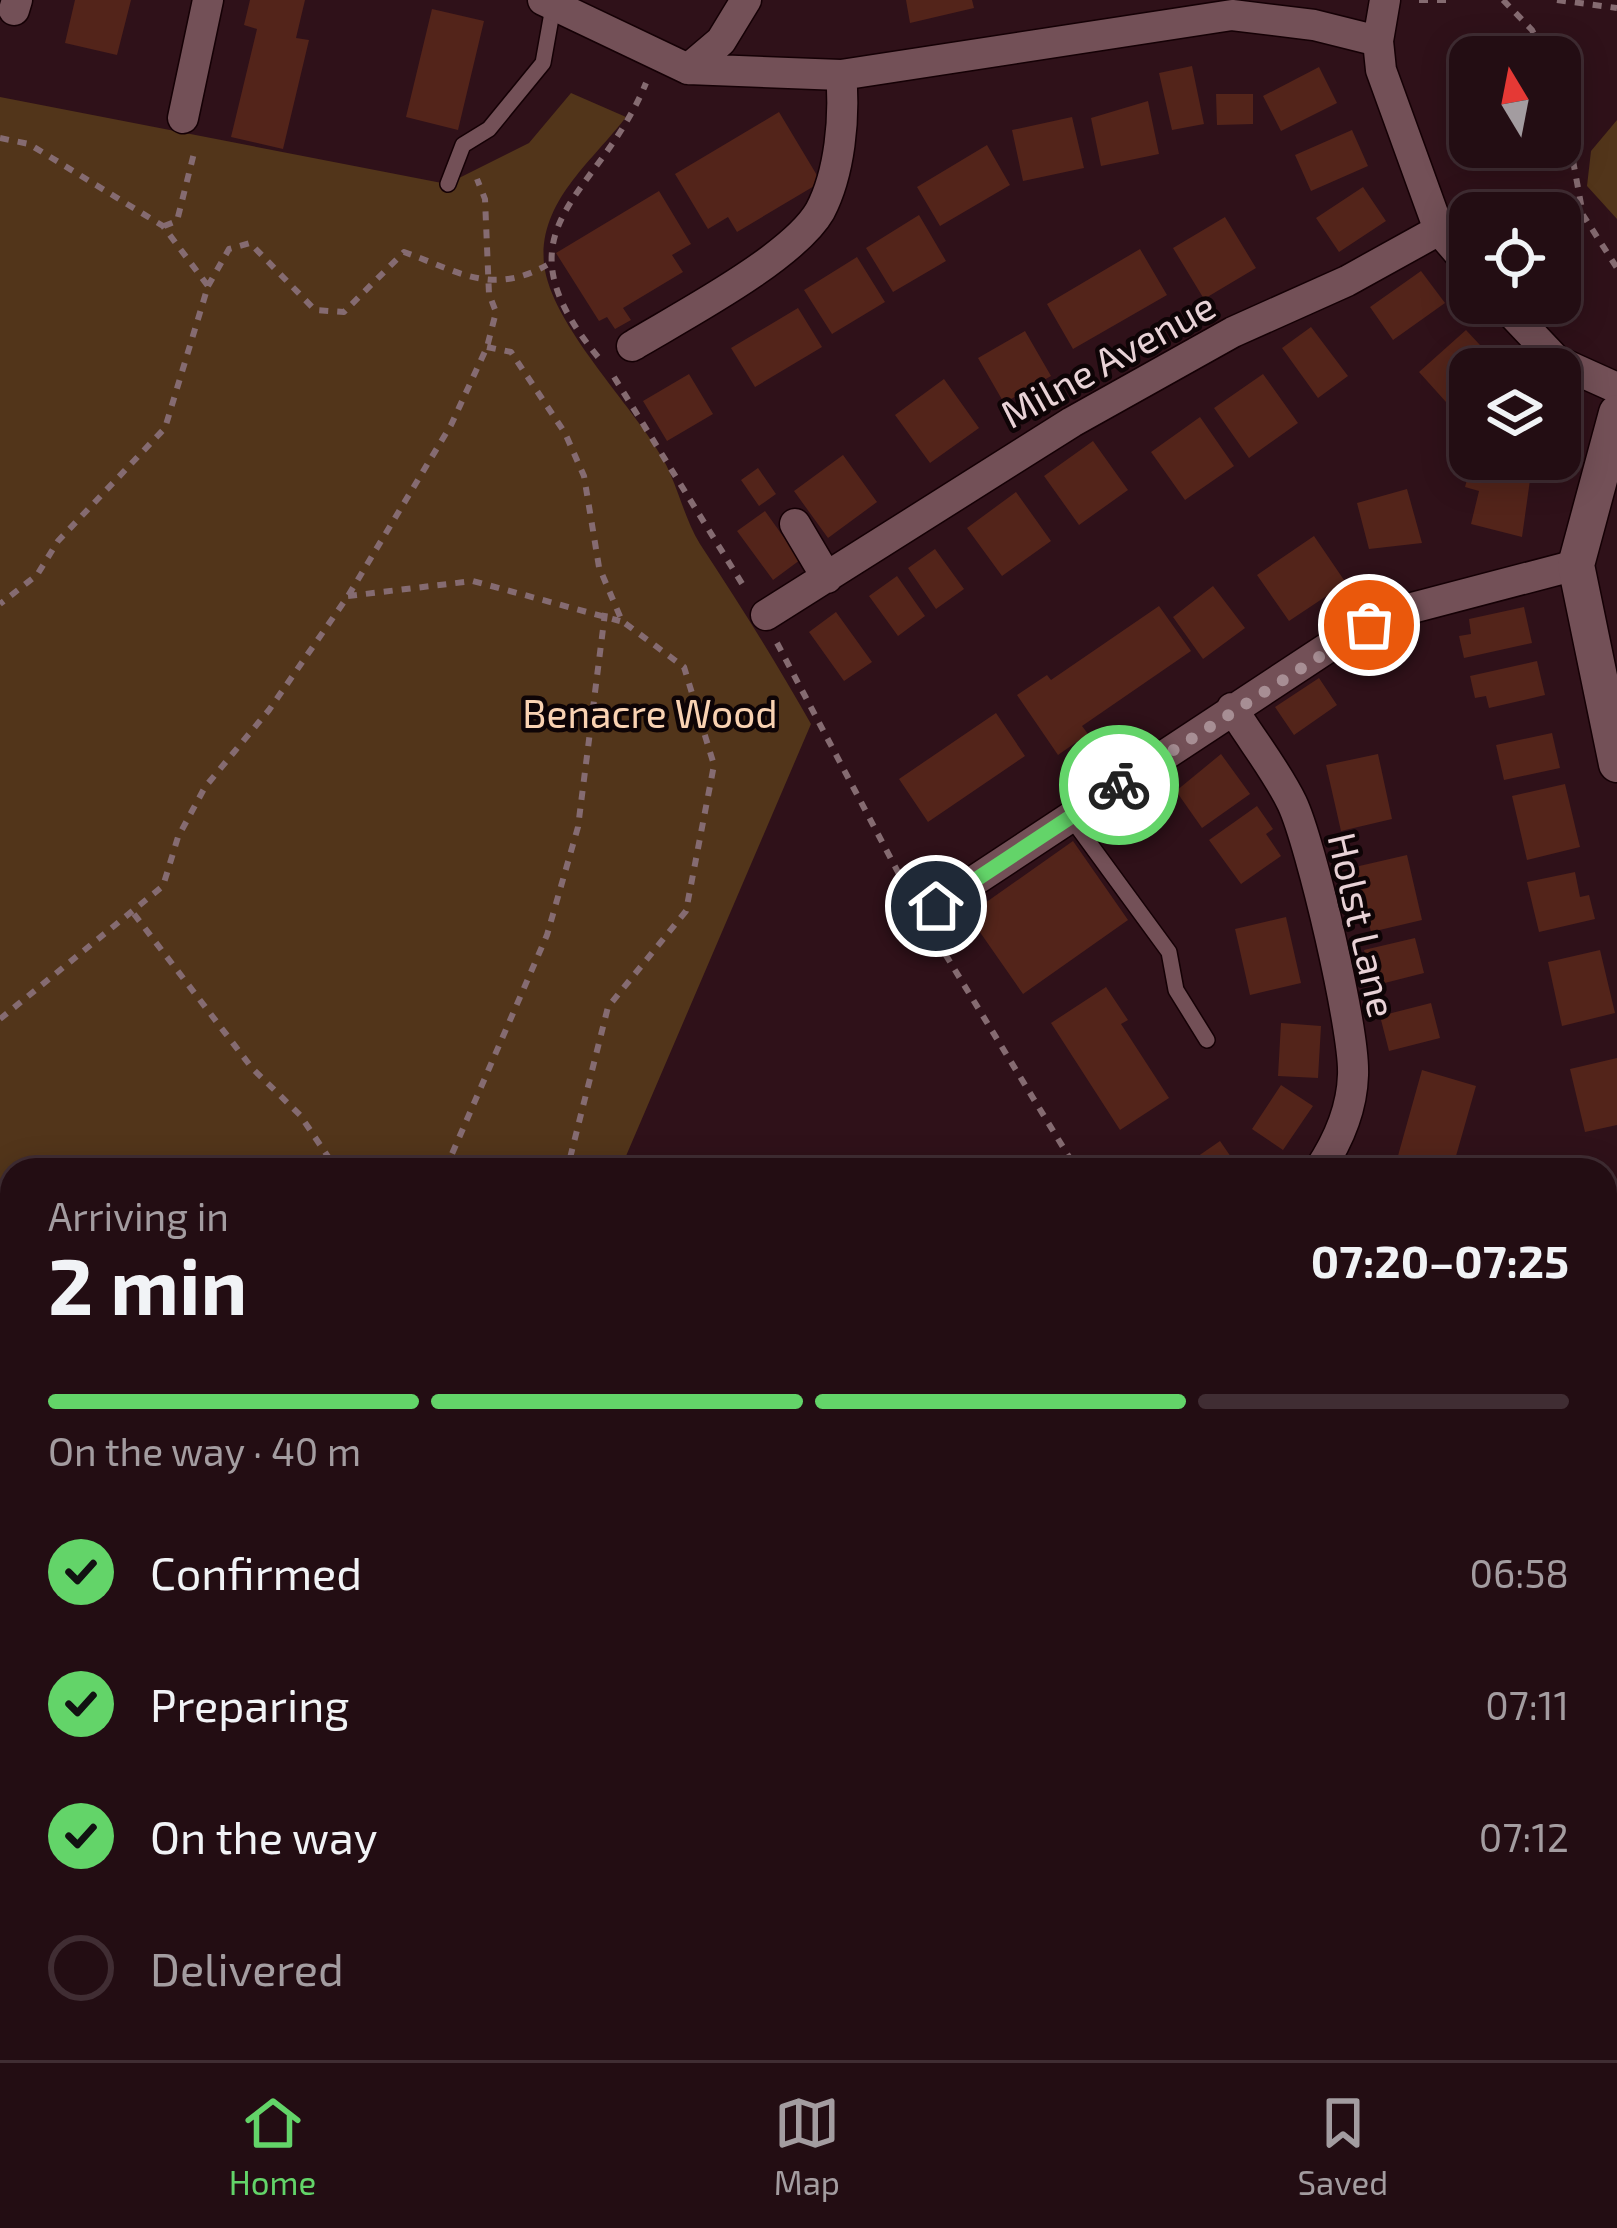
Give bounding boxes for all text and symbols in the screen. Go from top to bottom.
north arrow [1449,36,1581,168]
map controls [1449,36,1581,480]
button: locate [1449,192,1581,324]
street label: Milne Avenue [992,281,1223,437]
button: layers [1449,348,1581,480]
pin [1318,574,1420,676]
icon: bag [1336,592,1402,658]
park label: Benacre Wood [522,689,778,736]
courier [1059,725,1179,845]
icon: bike [1086,752,1152,818]
street label: Holst Lane [1319,828,1408,1022]
pin [885,855,987,957]
icon: home [903,873,969,939]
text: Arriving in [48,1192,229,1239]
text: 07:20–07:25 [1311,1233,1569,1287]
text: 2 min [48,1237,247,1331]
text: On the way · 40 m [48,1427,361,1474]
icon: check [48,1539,114,1605]
text: Confirmed [150,1545,362,1599]
text: 06:58 [1469,1549,1569,1596]
icon: check [48,1671,114,1737]
text: Preparing [150,1677,349,1731]
text: 07:11 [1485,1681,1569,1728]
icon: check [48,1803,114,1869]
text: On the way [150,1809,377,1863]
text: 07:12 [1479,1813,1569,1860]
text: Delivered [150,1941,344,1995]
tab: Home [229,2090,316,2202]
tab: Map [774,2090,840,2202]
tab: Saved [1298,2090,1388,2202]

